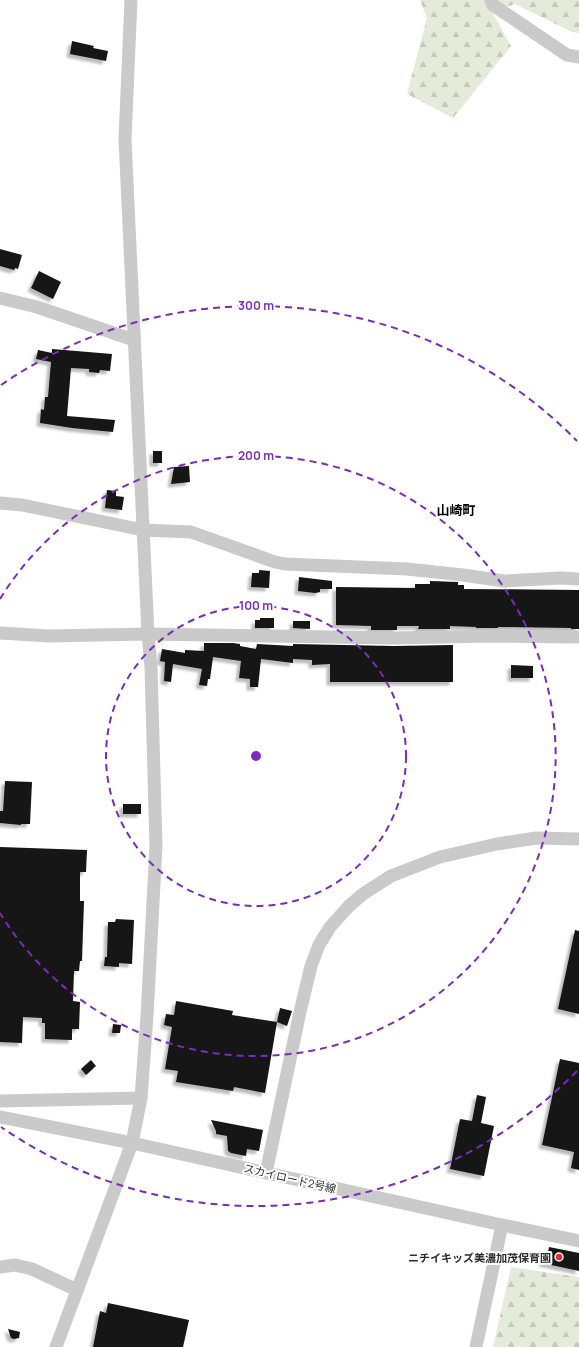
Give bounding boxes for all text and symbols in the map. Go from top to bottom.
text: 300 m [238,297,274,314]
text: 200 m [238,447,274,464]
district label: 山崎町 [436,501,476,519]
text: 100 m [239,597,273,614]
centre of rings [249,749,263,763]
street label: スカイロード2号線 [242,1160,338,1196]
place label: ニチイキッズ美濃加茂保育園 [408,1250,551,1265]
marker: ニチイキッズ美濃加茂保育園 [554,1252,564,1262]

